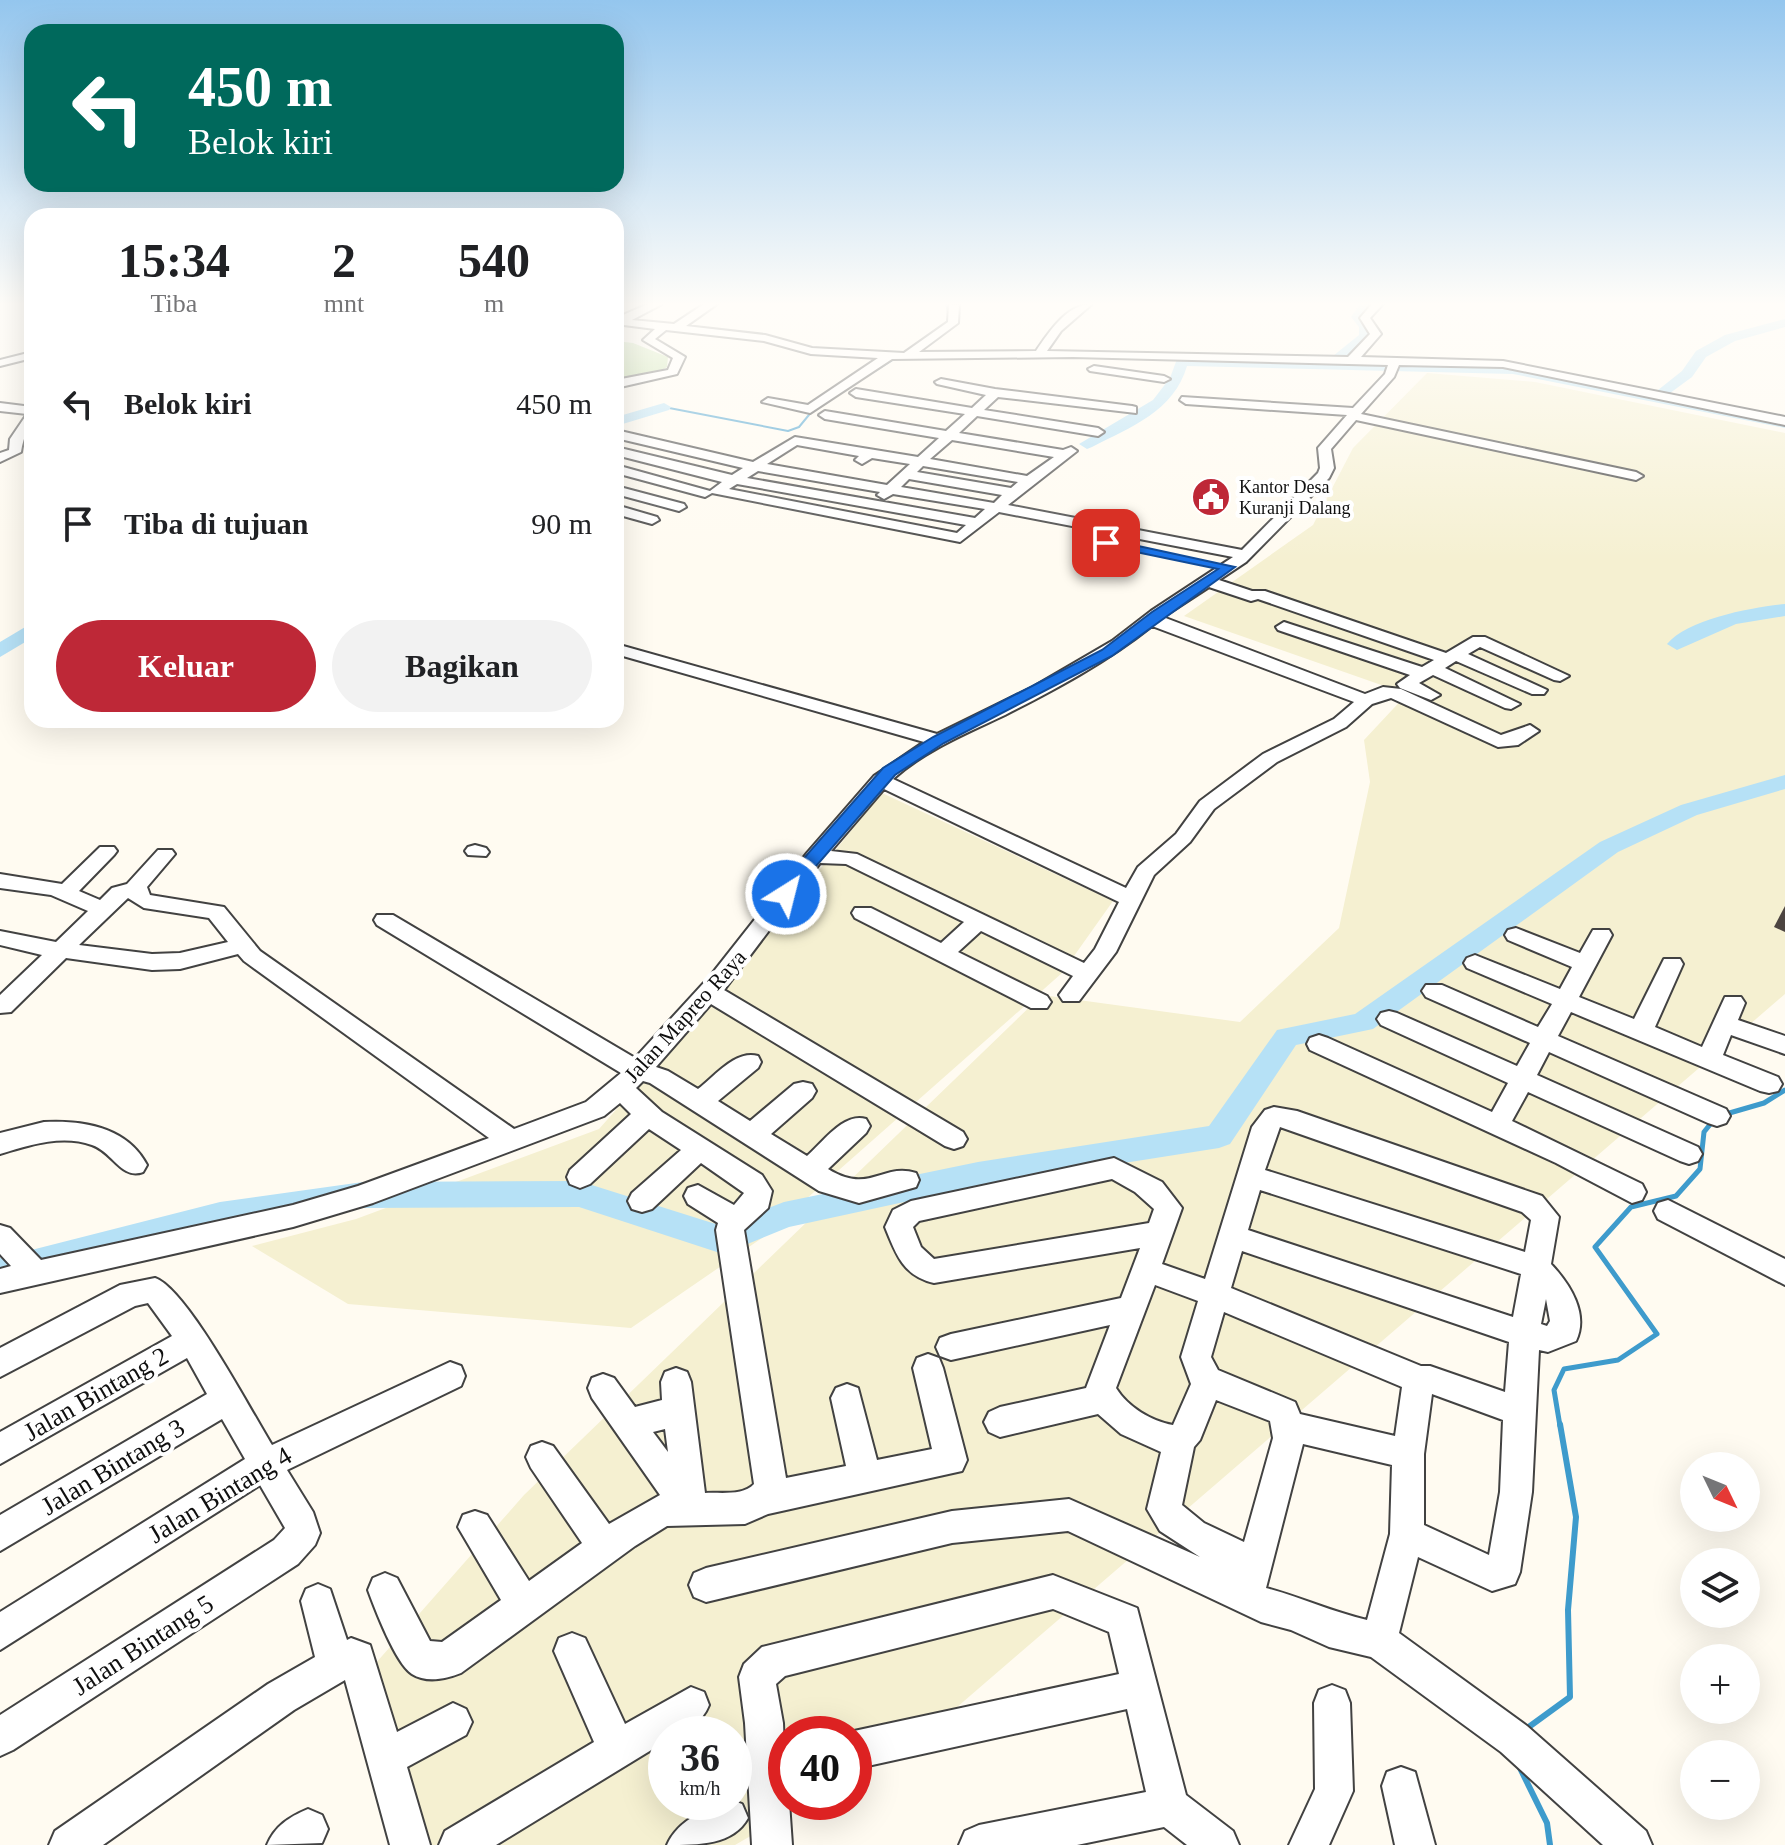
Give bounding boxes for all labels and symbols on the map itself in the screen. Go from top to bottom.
public building icon: Kantor Desa Kuranji Dalang [1190,476,1232,518]
place label: Kantor Desa Kuranji Dalang [1239,477,1350,518]
pin [1072,509,1140,577]
position arrow [744,852,828,936]
street label: Jalan Mapreo Raya [619,944,751,1087]
street label: Jalan Bintang 2 [19,1341,173,1447]
street label: Jalan Bintang 3 [36,1413,190,1521]
street label: Jalan Bintang 4 [143,1441,297,1549]
north arrow [1680,1452,1760,1532]
street label: Jalan Bintang 5 [67,1589,219,1701]
speed limit sign: 40 [768,1716,872,1820]

